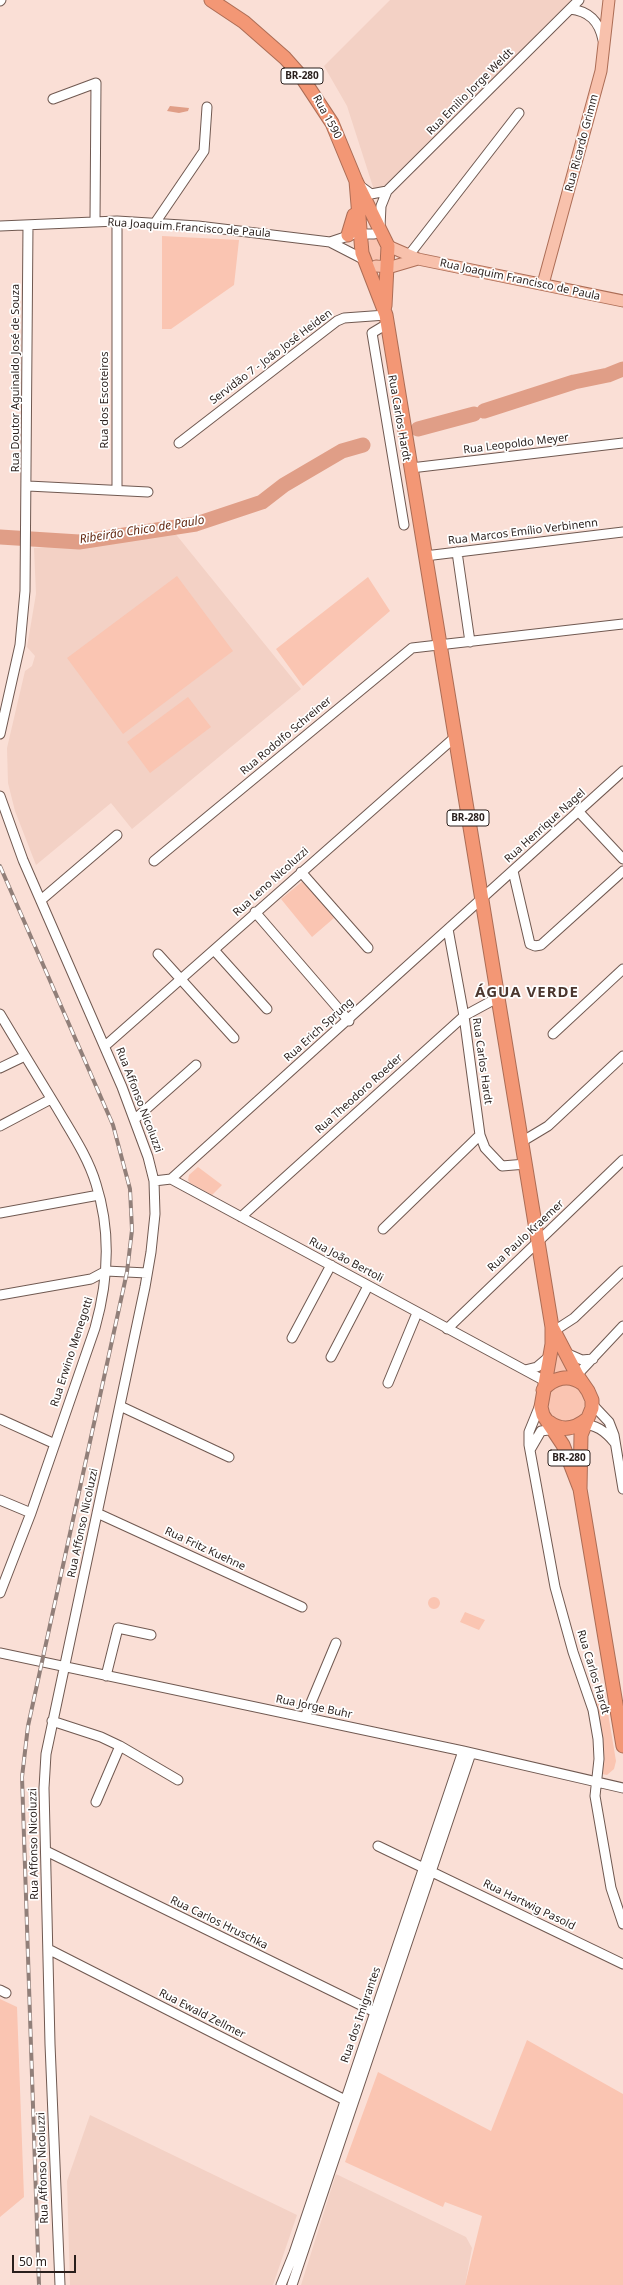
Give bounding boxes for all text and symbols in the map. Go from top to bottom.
street label: Rua Emilio Jorge Weldt [424,46,516,138]
road number: BR-280 [281,68,323,84]
street label: Rua 1590 [310,93,344,141]
street label: Rua Ricardo Grimm [563,93,601,193]
street label: Rua Joaquim Francisco de Paula [107,216,271,240]
street label: Rua Joaquim Francisco de Paula [439,257,601,303]
street label: Rua Doutor Aguinaldo José de Souza [9,284,23,472]
street label: Servidão 7 - João José Heiden [207,307,335,407]
street label: Rua dos Escoteiros [98,352,112,448]
street label: Rua Carlos Hardt [385,374,413,462]
street label: Rua Leopoldo Meyer [463,431,569,457]
water label: Ribeirão Chico de Paulo [79,513,205,547]
street label: Rua Marcos Emílio Verbinenn [447,516,599,548]
street label: Rua Rodolfo Schreiner [238,694,334,778]
street label: Rua Henrique Nagel [502,786,588,866]
road number: BR-280 [447,810,489,826]
street label: Rua Leno Nicoluzzi [231,845,311,919]
district label: ÁGUA VERDE [475,984,579,1002]
street label: Rua Erich Sprung [282,995,356,1065]
street label: Rua Carlos Hardt [469,1017,495,1105]
street label: Rua Affonso Nicoluzzi [113,1046,165,1154]
street label: Rua Theodoro Roeder [313,1051,405,1137]
street label: Rua Paulo Kraemer [485,1197,567,1275]
street label: Rua João Bertoli [307,1235,385,1285]
street label: Rua Erwino Menegotti [48,1296,96,1408]
road number: BR-280 [548,1450,590,1466]
street label: Rua Affonso Nicoluzzi [65,1467,101,1579]
street label: Rua Fritz Kuehne [163,1525,247,1573]
street label: Rua Carlos Hardt [574,1628,612,1716]
street label: Rua Jorge Buhr [275,1692,353,1722]
street label: Rua Affonso Nicoluzzi [26,1788,42,1900]
street label: Rua Hartwig Pasold [481,1877,577,1933]
street label: Rua Carlos Hruschka [168,1894,270,1952]
street label: Rua dos Imigrantes [338,1965,384,2065]
street label: Rua Ewald Zellmer [157,1986,247,2042]
street label: Rua Affonso Nicoluzzi [34,2112,52,2224]
scale bar [14,2247,78,2273]
text: 50 m [19,2253,47,2270]

